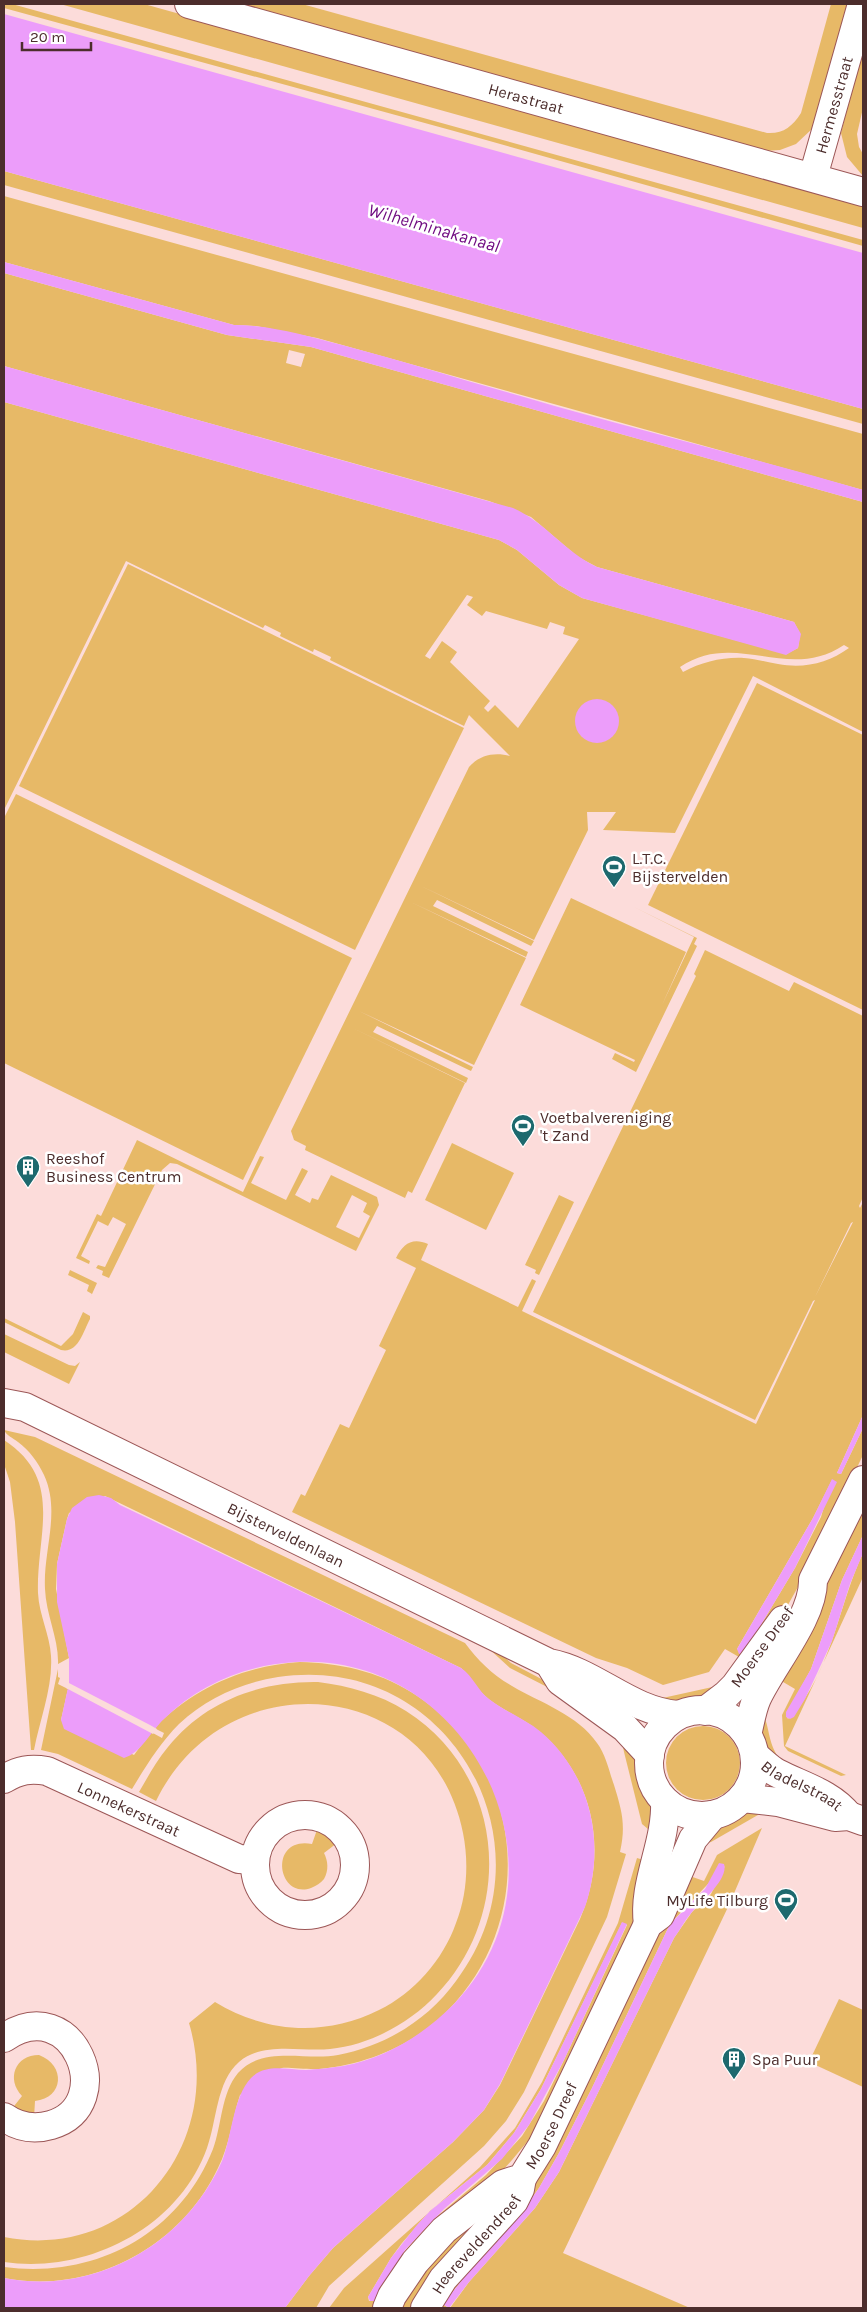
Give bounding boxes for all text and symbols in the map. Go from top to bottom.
scale bar [22,20,91,52]
text: 20 m [30,28,65,46]
street label: Hermesstraat [811,54,856,156]
street label: Herastraat [486,78,566,118]
water label: Wilhelminakanaal [366,199,503,257]
place label: L.T.C. Bijstervelden [632,849,728,886]
sports icon: L.T.C. Bijstervelden [601,854,627,888]
place label: Voetbalvereniging 't Zand [540,1108,671,1145]
sports icon: Voetbalvereniging 't Zand [510,1113,536,1147]
place label: Reeshof Business Centrum [46,1149,181,1186]
building icon: Reeshof Business Centrum [15,1154,41,1188]
street label: Bijsterveldenlaan [224,1498,348,1571]
street label: Moerse Dreef [726,1603,798,1691]
street label: Bladelstraat [758,1756,847,1814]
street label: Lonnekerstraat [75,1777,183,1840]
sports icon: MyLife Tilburg [773,1887,799,1921]
place label: MyLife Tilburg [666,1891,768,1910]
building icon: Spa Puur [721,2046,747,2080]
place label: Spa Puur [752,2050,818,2069]
street label: Moerse Dreef [521,2078,581,2172]
street label: Heereveldendreef [427,2191,525,2297]

